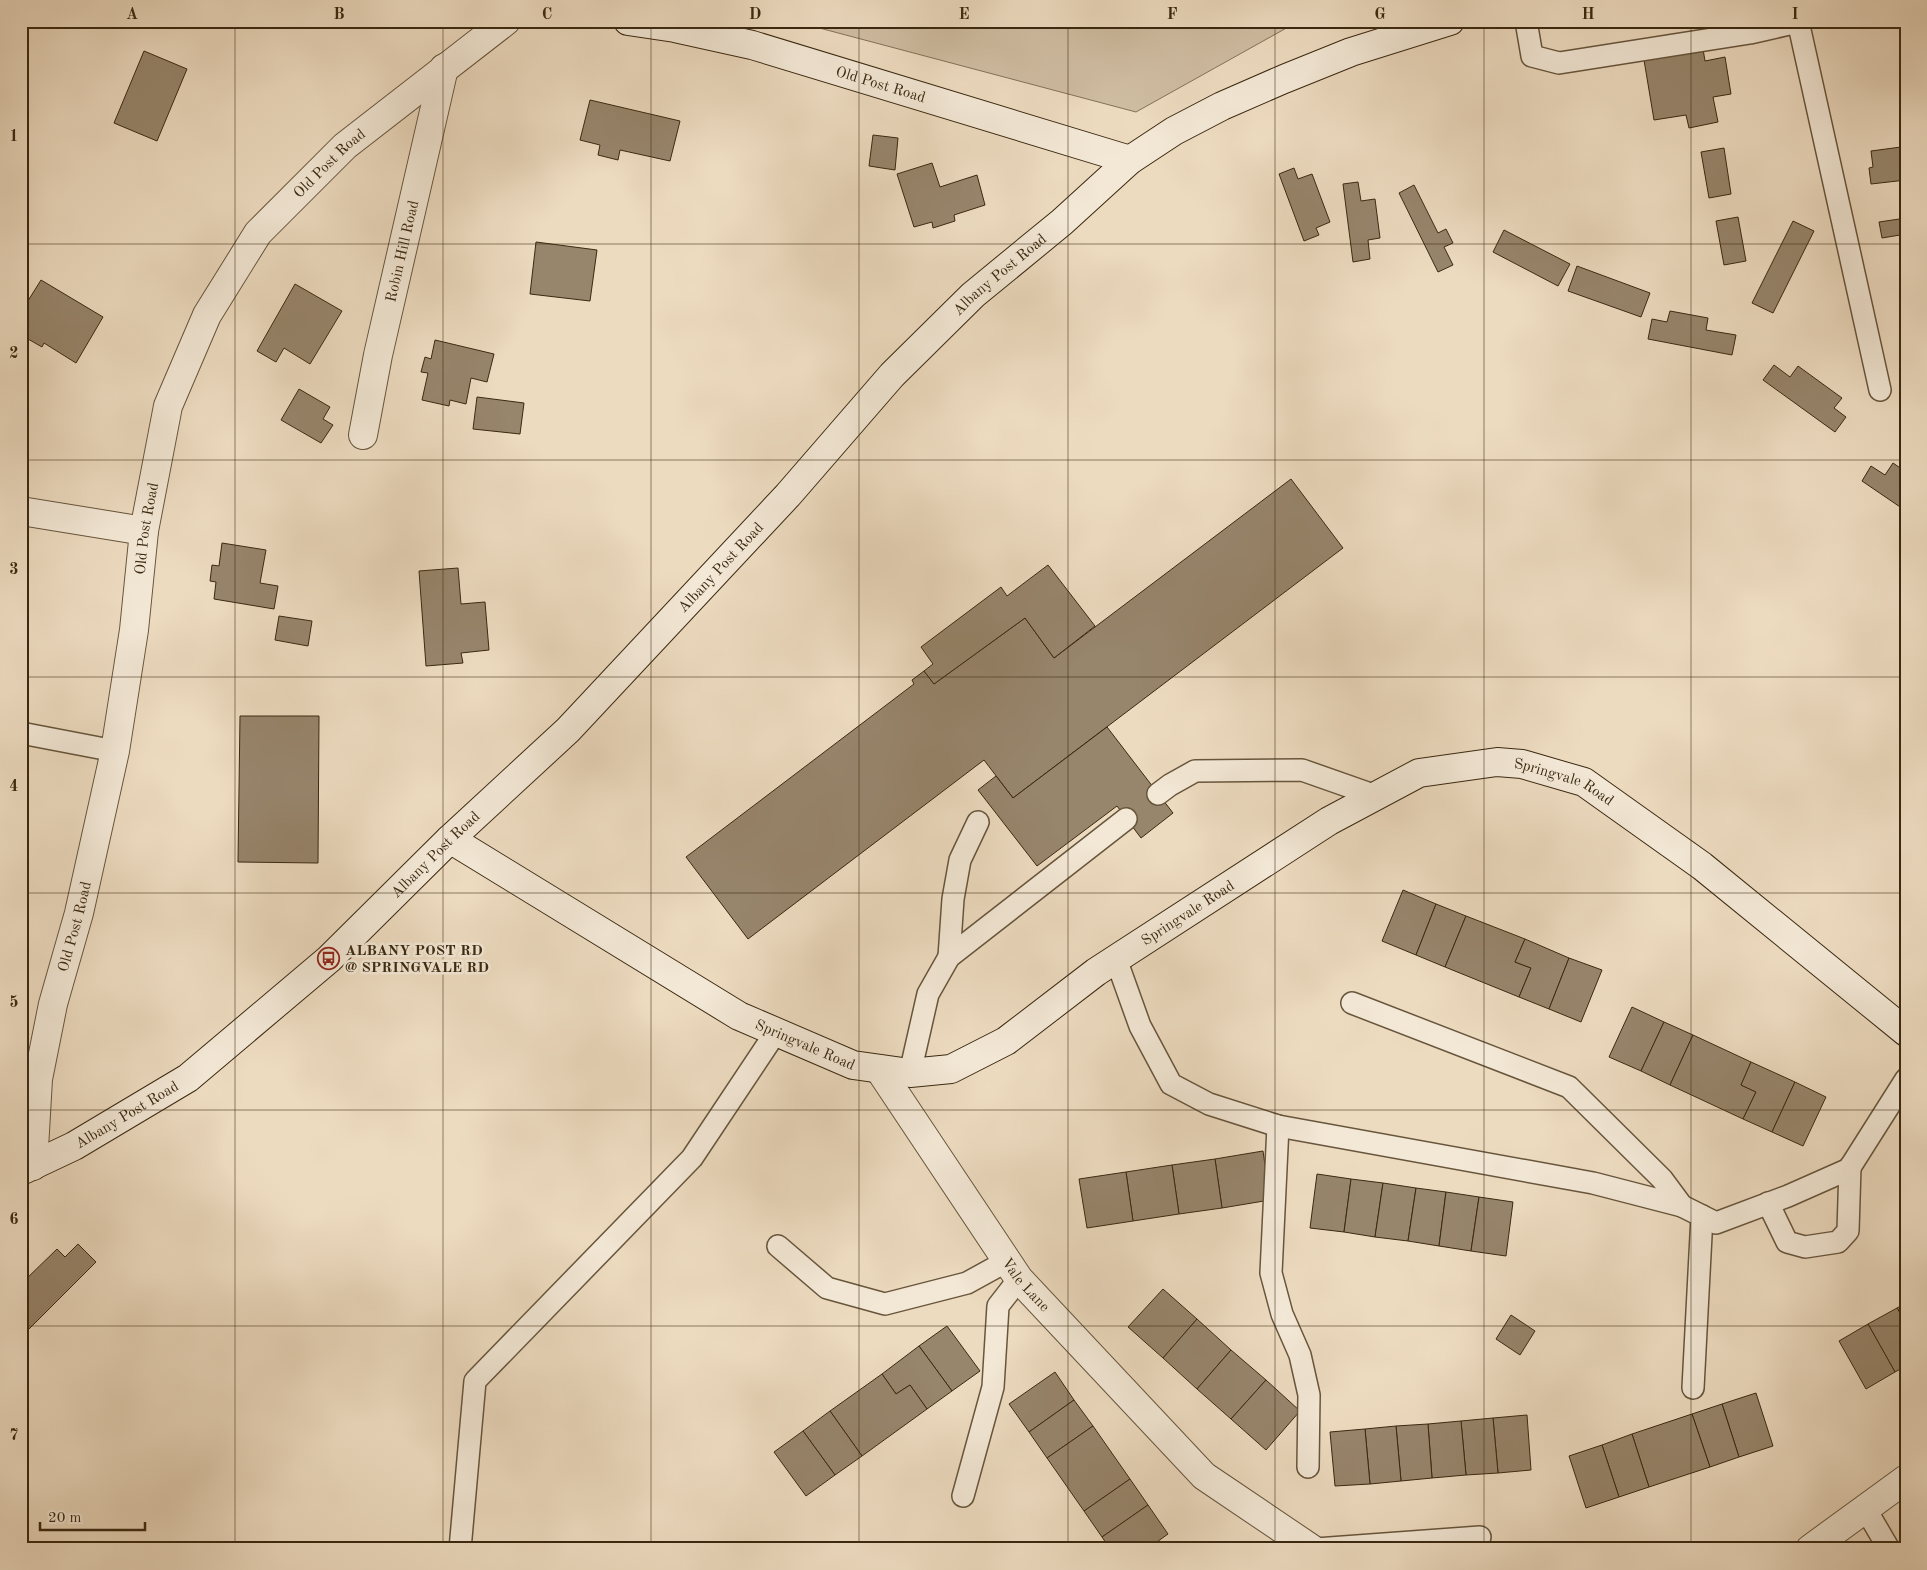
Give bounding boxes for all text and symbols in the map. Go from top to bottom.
text: A [126,7,138,23]
text: B [333,7,345,23]
text: C [542,7,552,23]
text: D [749,7,761,23]
text: E [958,7,970,23]
text: F [1167,7,1178,23]
text: G [1374,7,1386,23]
text: H [1581,7,1595,23]
text: I [1791,7,1799,23]
street label: Old Post Road [834,65,927,106]
street label: Old Post Road [292,127,369,202]
text: 1 [9,129,19,145]
street label: Robin Hill Road [384,199,422,304]
street label: Albany Post Road [951,232,1050,319]
text: 2 [9,346,19,362]
street label: Old Post Road [134,481,162,575]
street label: Albany Post Road [676,520,767,616]
text: 3 [9,562,19,578]
street label: Springvale Road [1513,757,1616,809]
text: 4 [9,779,19,795]
street label: Albany Post Road [389,809,484,902]
street label: Springvale Road [1139,878,1238,949]
street label: Old Post Road [57,880,95,974]
place label: ALBANY POST RD @ SPRINGVALE RD [345,944,489,976]
bus stop icon: ALBANY POST RD @ SPRINGVALE RD [317,947,341,971]
text: 5 [9,995,19,1011]
street label: Springvale Road [753,1018,857,1074]
street label: Albany Post Road [73,1079,182,1152]
text: 6 [9,1212,19,1228]
street label: Vale Lane [998,1256,1052,1315]
text: 7 [9,1428,19,1444]
scale bar [40,1500,145,1532]
text: 20 m [48,1511,82,1526]

